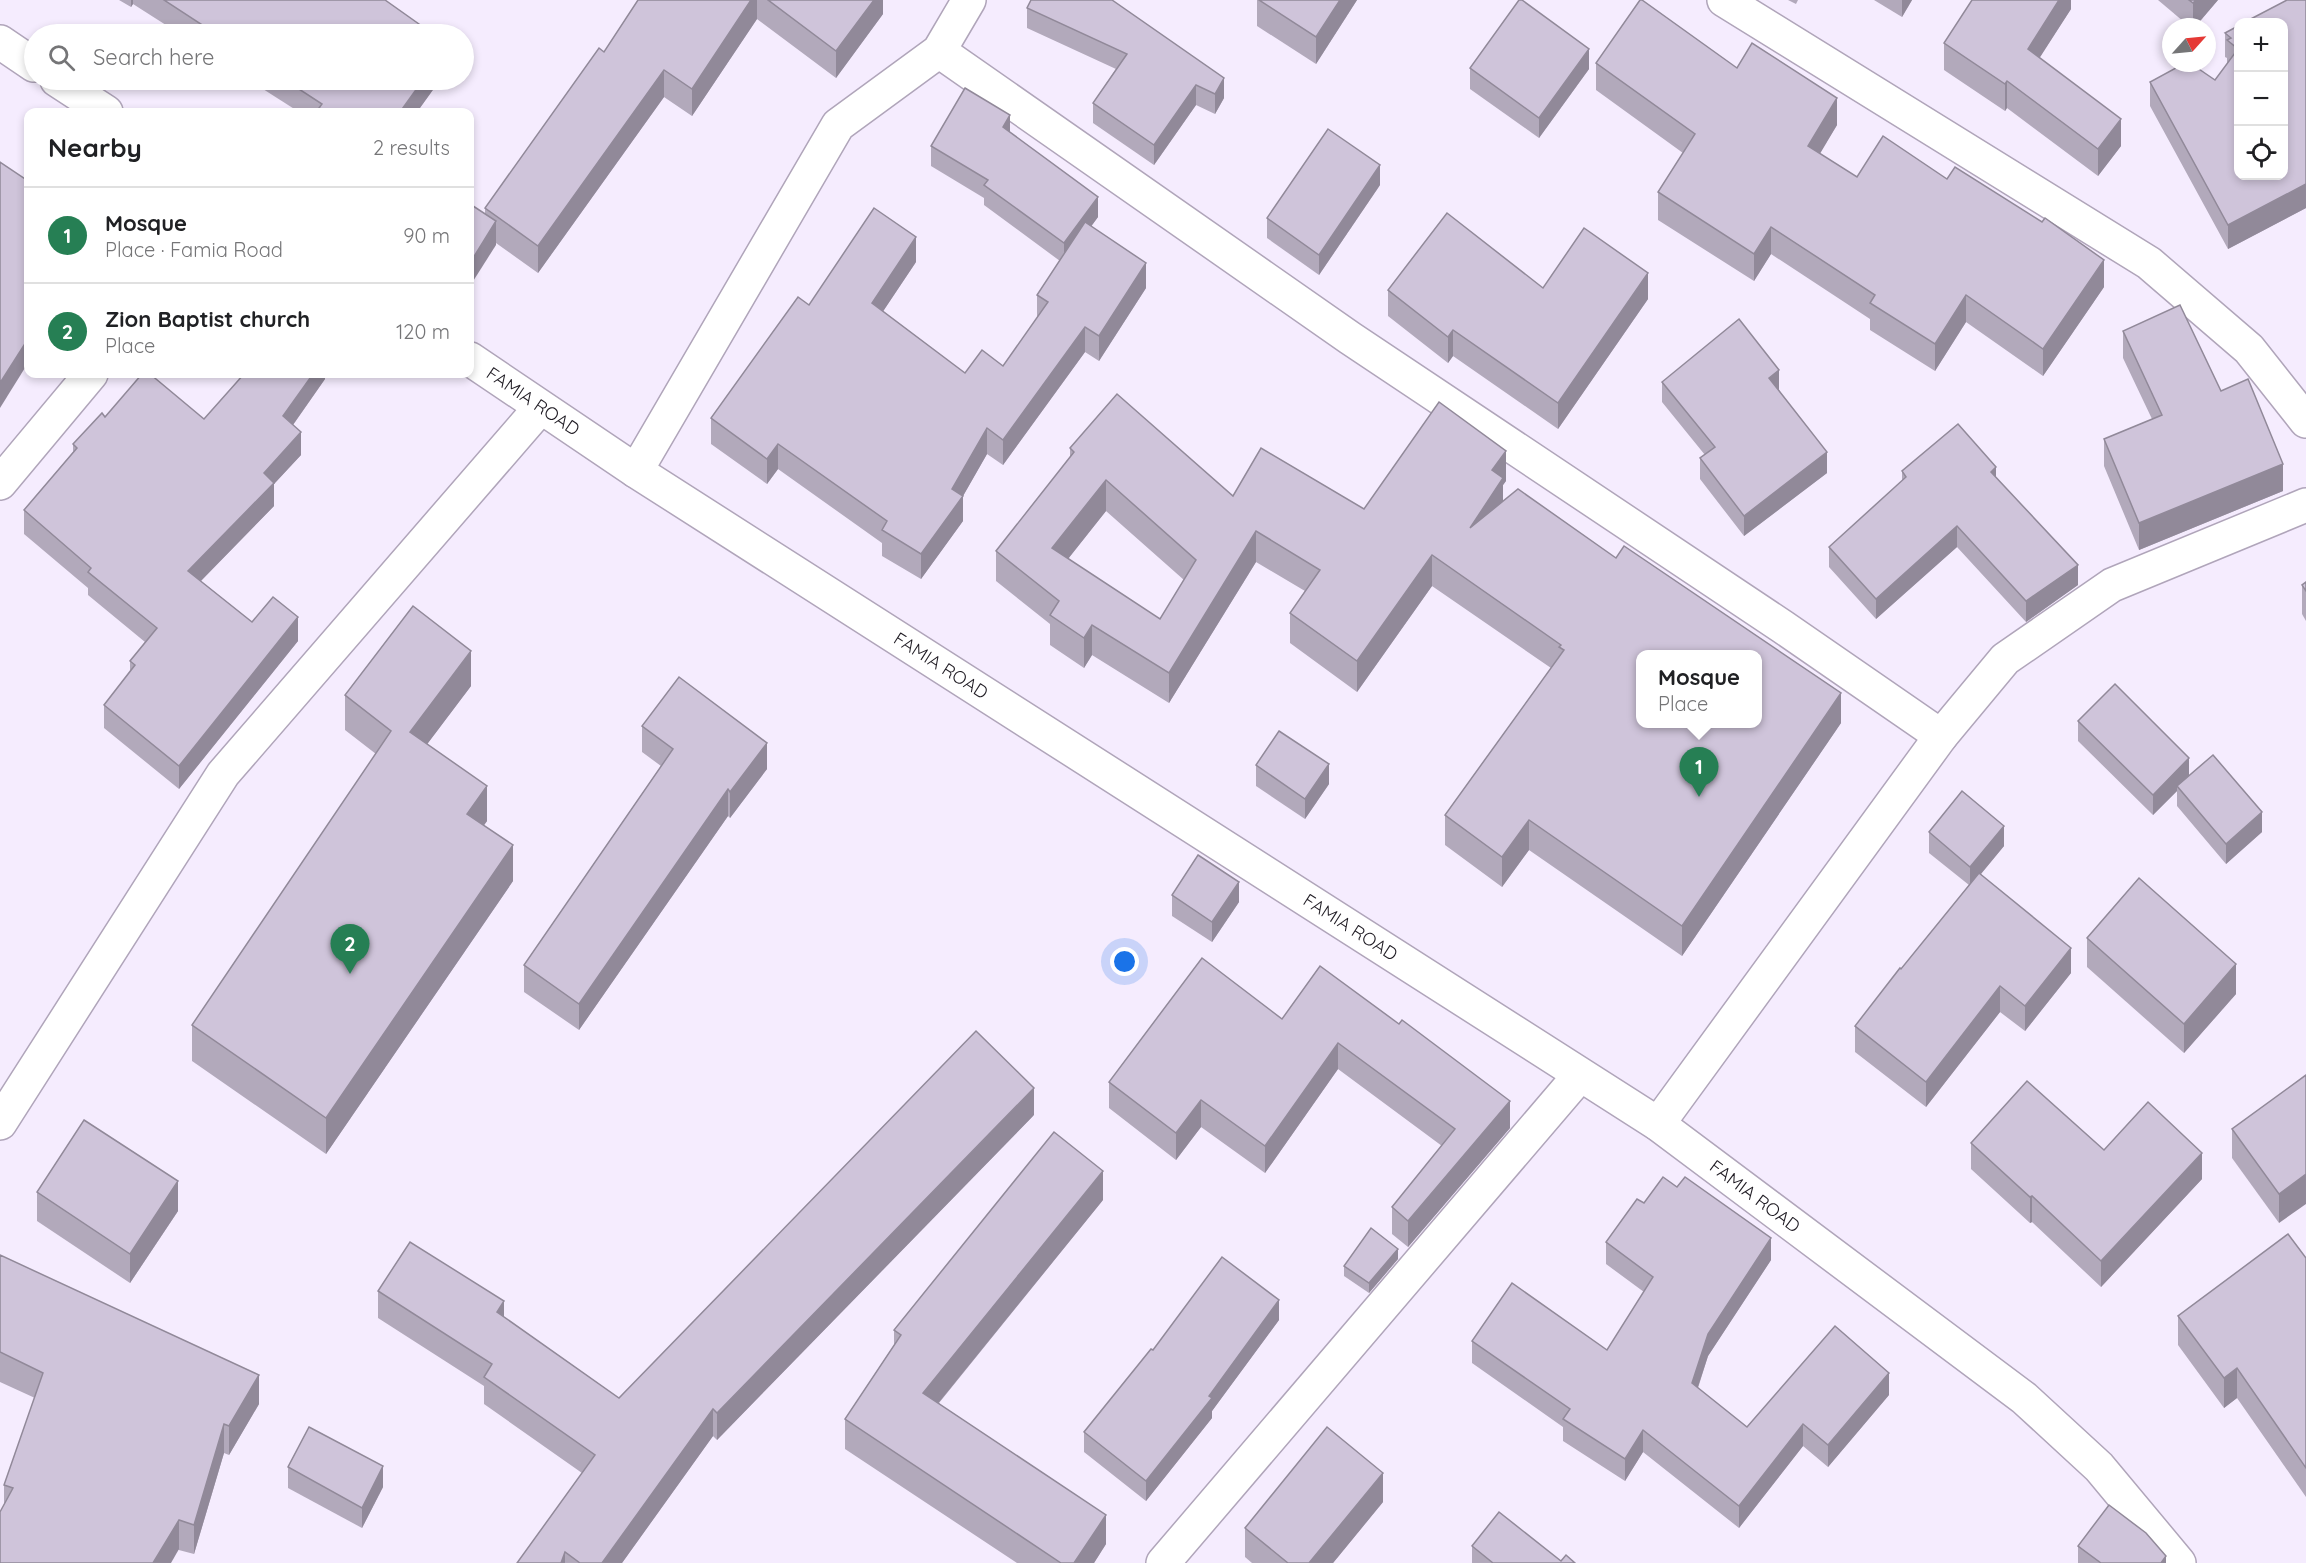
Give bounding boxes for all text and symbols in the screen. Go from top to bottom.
north arrow [2162,18,2216,72]
map controls [2234,18,2288,180]
button: + [2234,18,2288,72]
search box [24,24,474,90]
icon: search [45,41,78,74]
text: Search here [93,43,214,71]
button: − [2234,72,2288,126]
button: locate [2234,126,2288,180]
text: Nearby [48,131,142,164]
text: 2 results [373,135,450,160]
text: Mosque [105,209,187,237]
text: 1 [64,223,71,248]
text: 90 m [403,223,450,248]
text: Place · Famia Road [105,237,283,262]
text: Zion Baptist church [105,305,310,333]
text: 2 [62,319,73,344]
text: 120 m [396,319,450,344]
text: Place [105,333,155,358]
street label: FAMIA ROAD [482,362,584,441]
street label: FAMIA ROAD [890,627,993,704]
popup [1636,650,1762,728]
text: Mosque [1658,663,1740,691]
text: Place [1658,691,1708,716]
pin: 1 [1680,748,1718,797]
street label: FAMIA ROAD [1299,888,1402,966]
pin: 2 [330,924,370,974]
your location [1110,947,1139,976]
street label: FAMIA ROAD [1705,1155,1805,1238]

